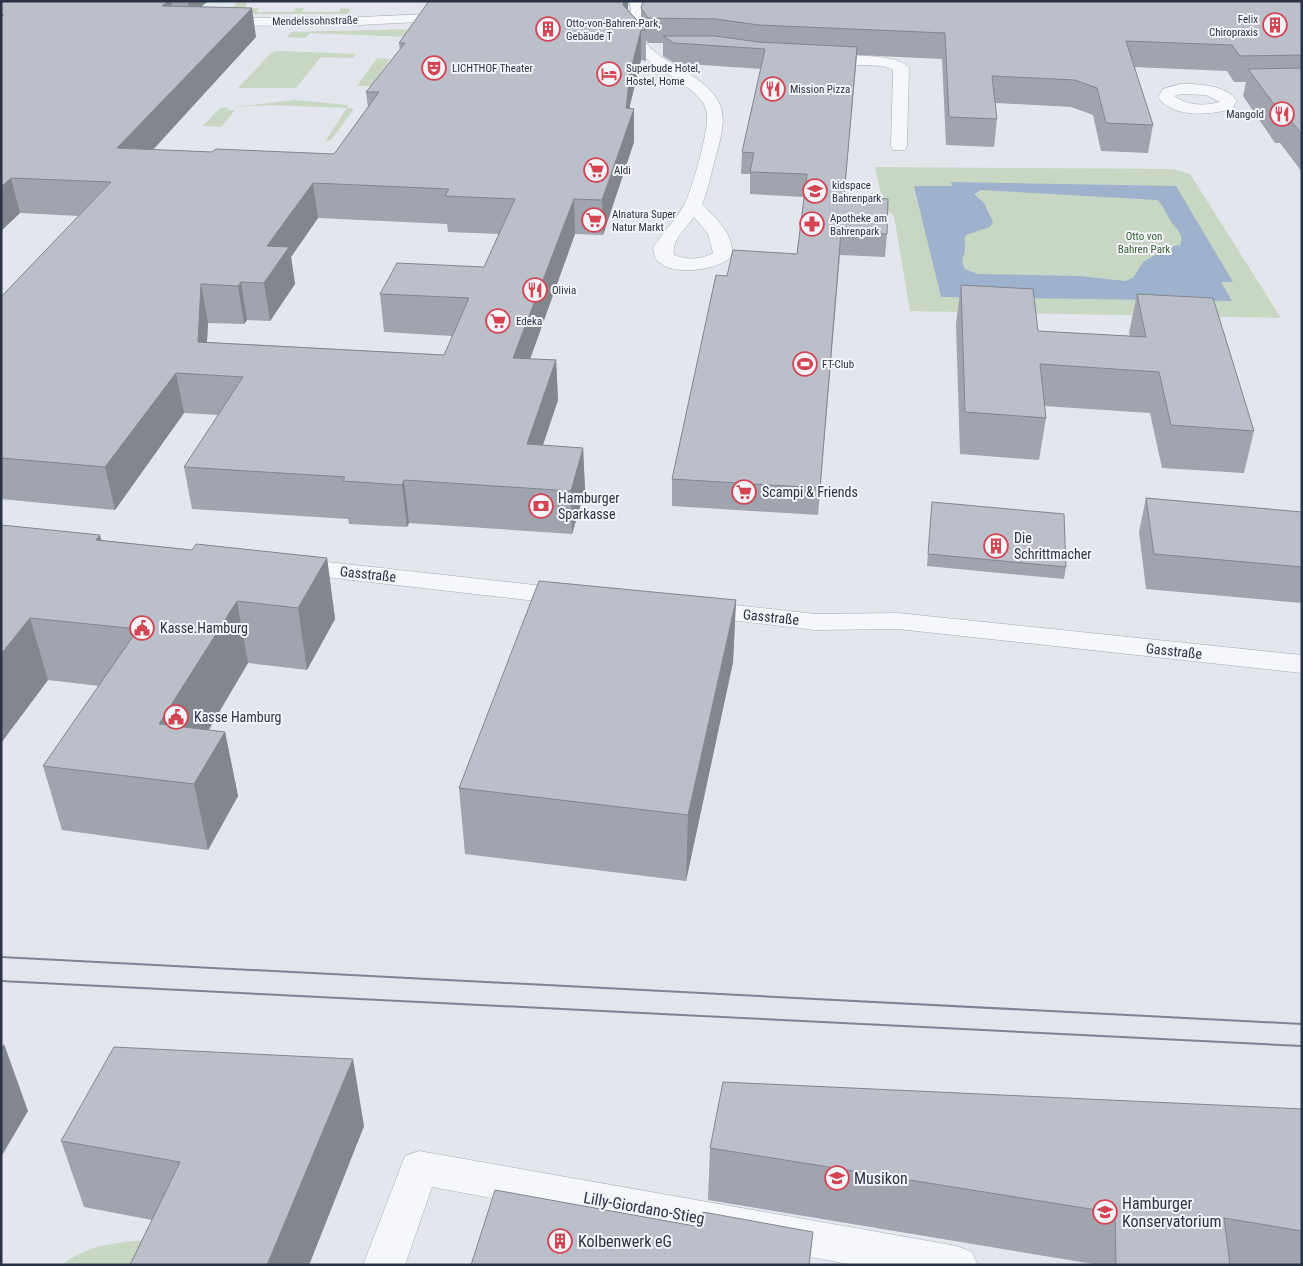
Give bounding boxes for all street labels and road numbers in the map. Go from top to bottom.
street label: Mendelssohnstraße [272,14,358,28]
street label: Gasstraße [339,563,397,585]
street label: Gasstraße [742,606,800,628]
street label: Gasstraße [1145,640,1203,662]
street label: Lilly-Giordano-Stieg [582,1188,706,1228]

